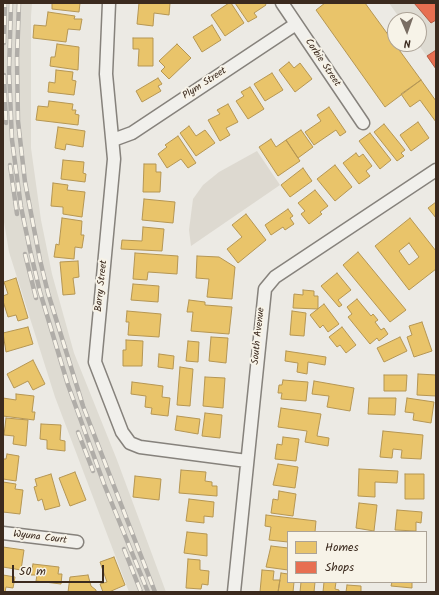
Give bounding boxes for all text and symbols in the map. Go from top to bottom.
north arrow [387,12,427,52]
text: N [404,34,411,52]
street label: Corbie Street [302,37,342,89]
street label: Plym Street [181,65,229,103]
street label: Barry Street [93,260,111,312]
street label: South Avenue [250,307,268,365]
street label: Wyuna Court [13,529,67,547]
legend [287,531,427,583]
text: Homes [325,538,359,557]
scale bar [14,557,106,583]
text: Shops [325,558,354,577]
text: 50 m [19,562,46,581]

